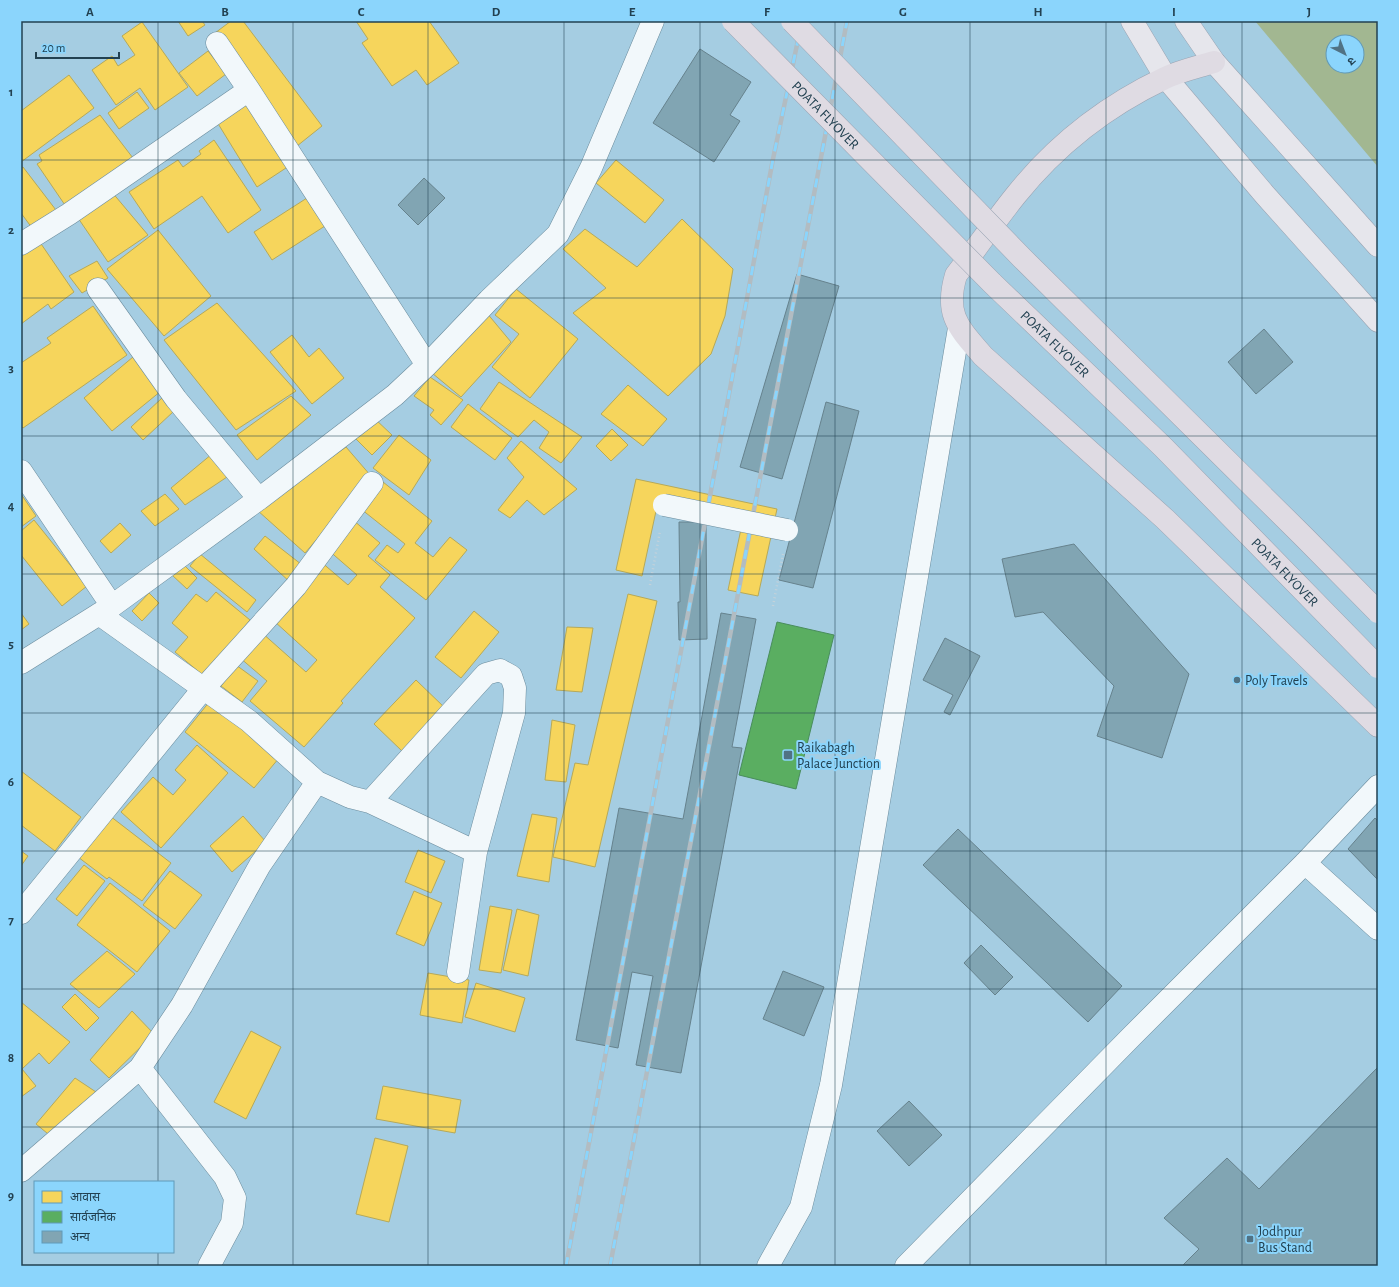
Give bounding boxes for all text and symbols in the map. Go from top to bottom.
text: A [86,6,94,19]
text: B [221,6,229,19]
text: C [358,6,365,19]
text: D [492,6,501,19]
text: E [629,6,636,19]
text: F [764,6,771,19]
text: G [899,6,907,19]
text: H [1033,6,1043,19]
text: I [1172,6,1176,19]
text: J [1307,6,1311,19]
scale bar [36,34,119,60]
north arrow [1325,34,1365,74]
text: 20 m [42,42,65,54]
text: उ [1345,55,1357,68]
street label: POATA FLYOVER [789,79,862,152]
text: 1 [9,86,13,99]
text: 2 [8,224,14,237]
street label: POATA FLYOVER [1018,308,1092,380]
text: 3 [8,362,14,375]
text: 4 [8,500,15,513]
street label: POATA FLYOVER [1248,536,1321,609]
text: 5 [8,638,14,651]
place label: Poly Travels [1245,674,1308,688]
marker: Poly Travels [1232,675,1242,685]
place label: Raikabagh Palace Junction [797,741,880,771]
marker: Raikabagh Palace Junction [782,749,794,761]
text: 6 [8,776,14,789]
text: 7 [8,914,14,927]
text: 8 [8,1052,14,1065]
legend [34,1181,174,1253]
text: 9 [8,1190,14,1203]
text: आवास [70,1191,101,1203]
text: सार्वजनिक [70,1209,117,1223]
place label: Jodhpur Bus Stand [1258,1225,1312,1255]
text: अन्य [70,1231,91,1243]
marker: Jodhpur Bus Stand [1245,1234,1255,1244]

